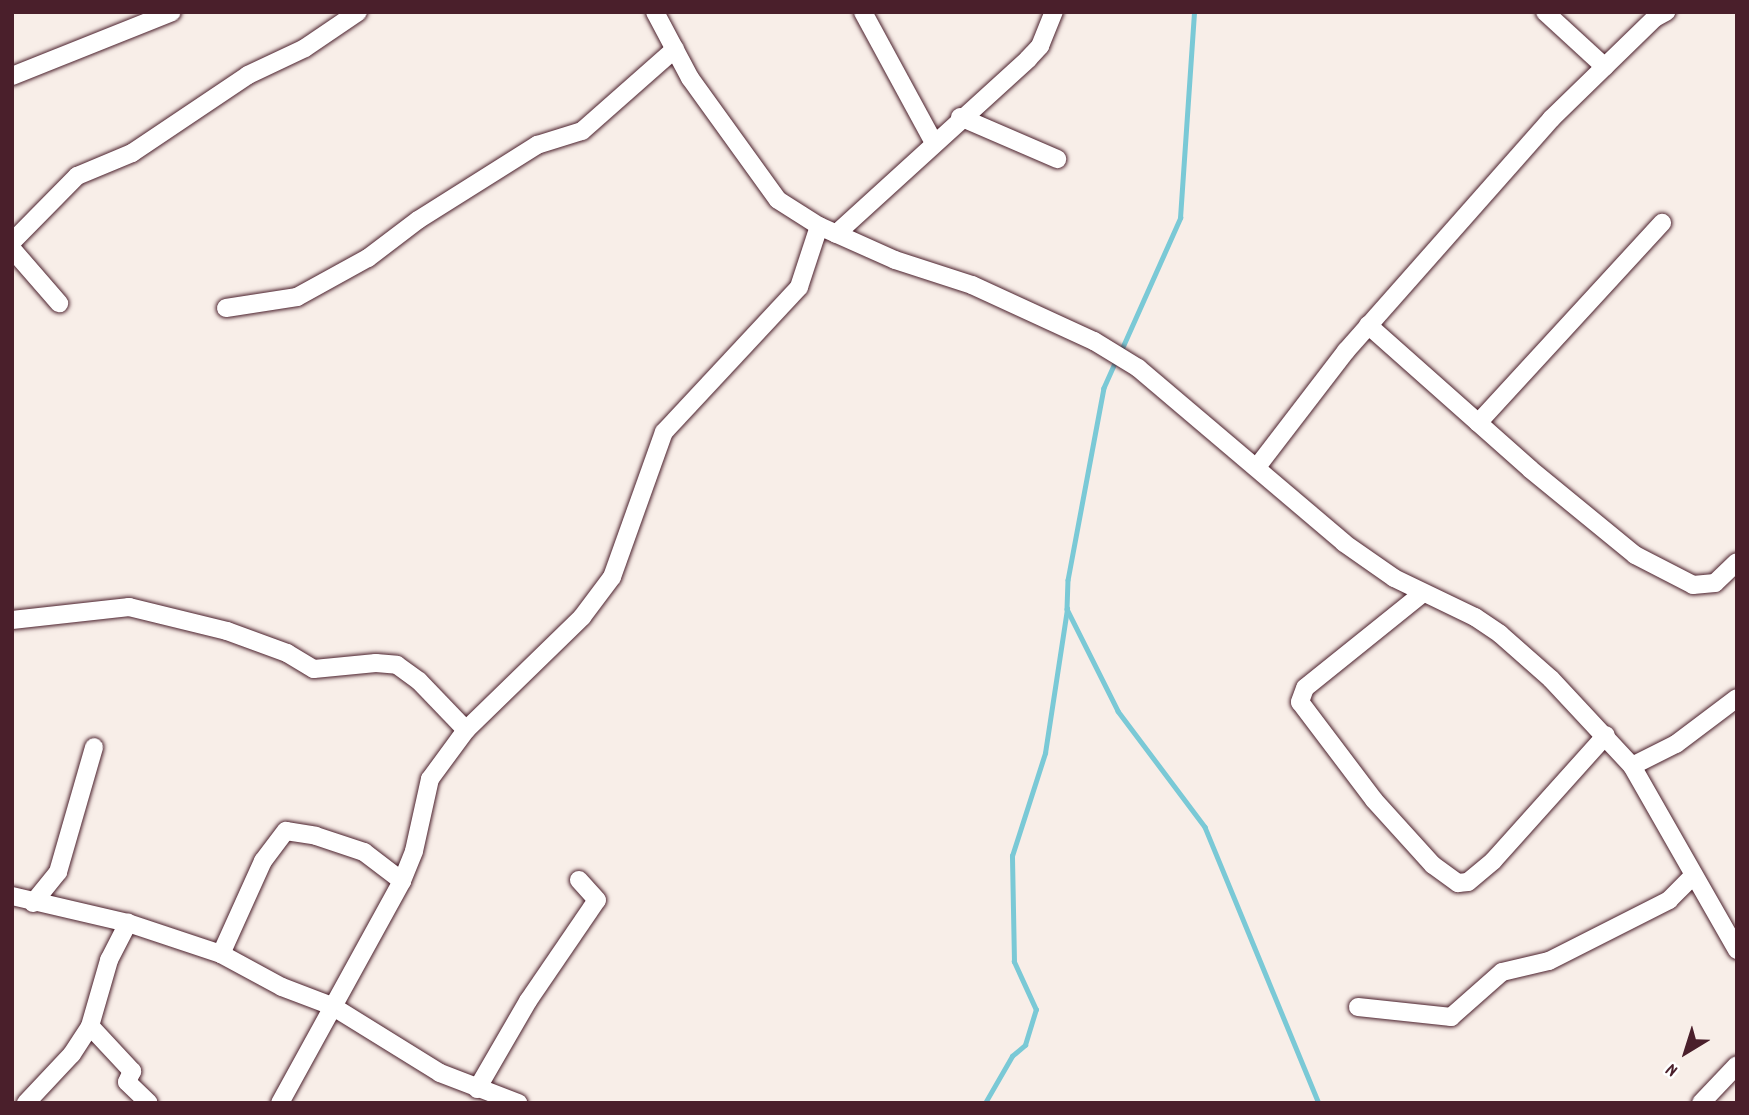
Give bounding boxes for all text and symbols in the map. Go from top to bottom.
north arrow [1651,1017,1721,1087]
text: N [1661,1055,1685,1082]

